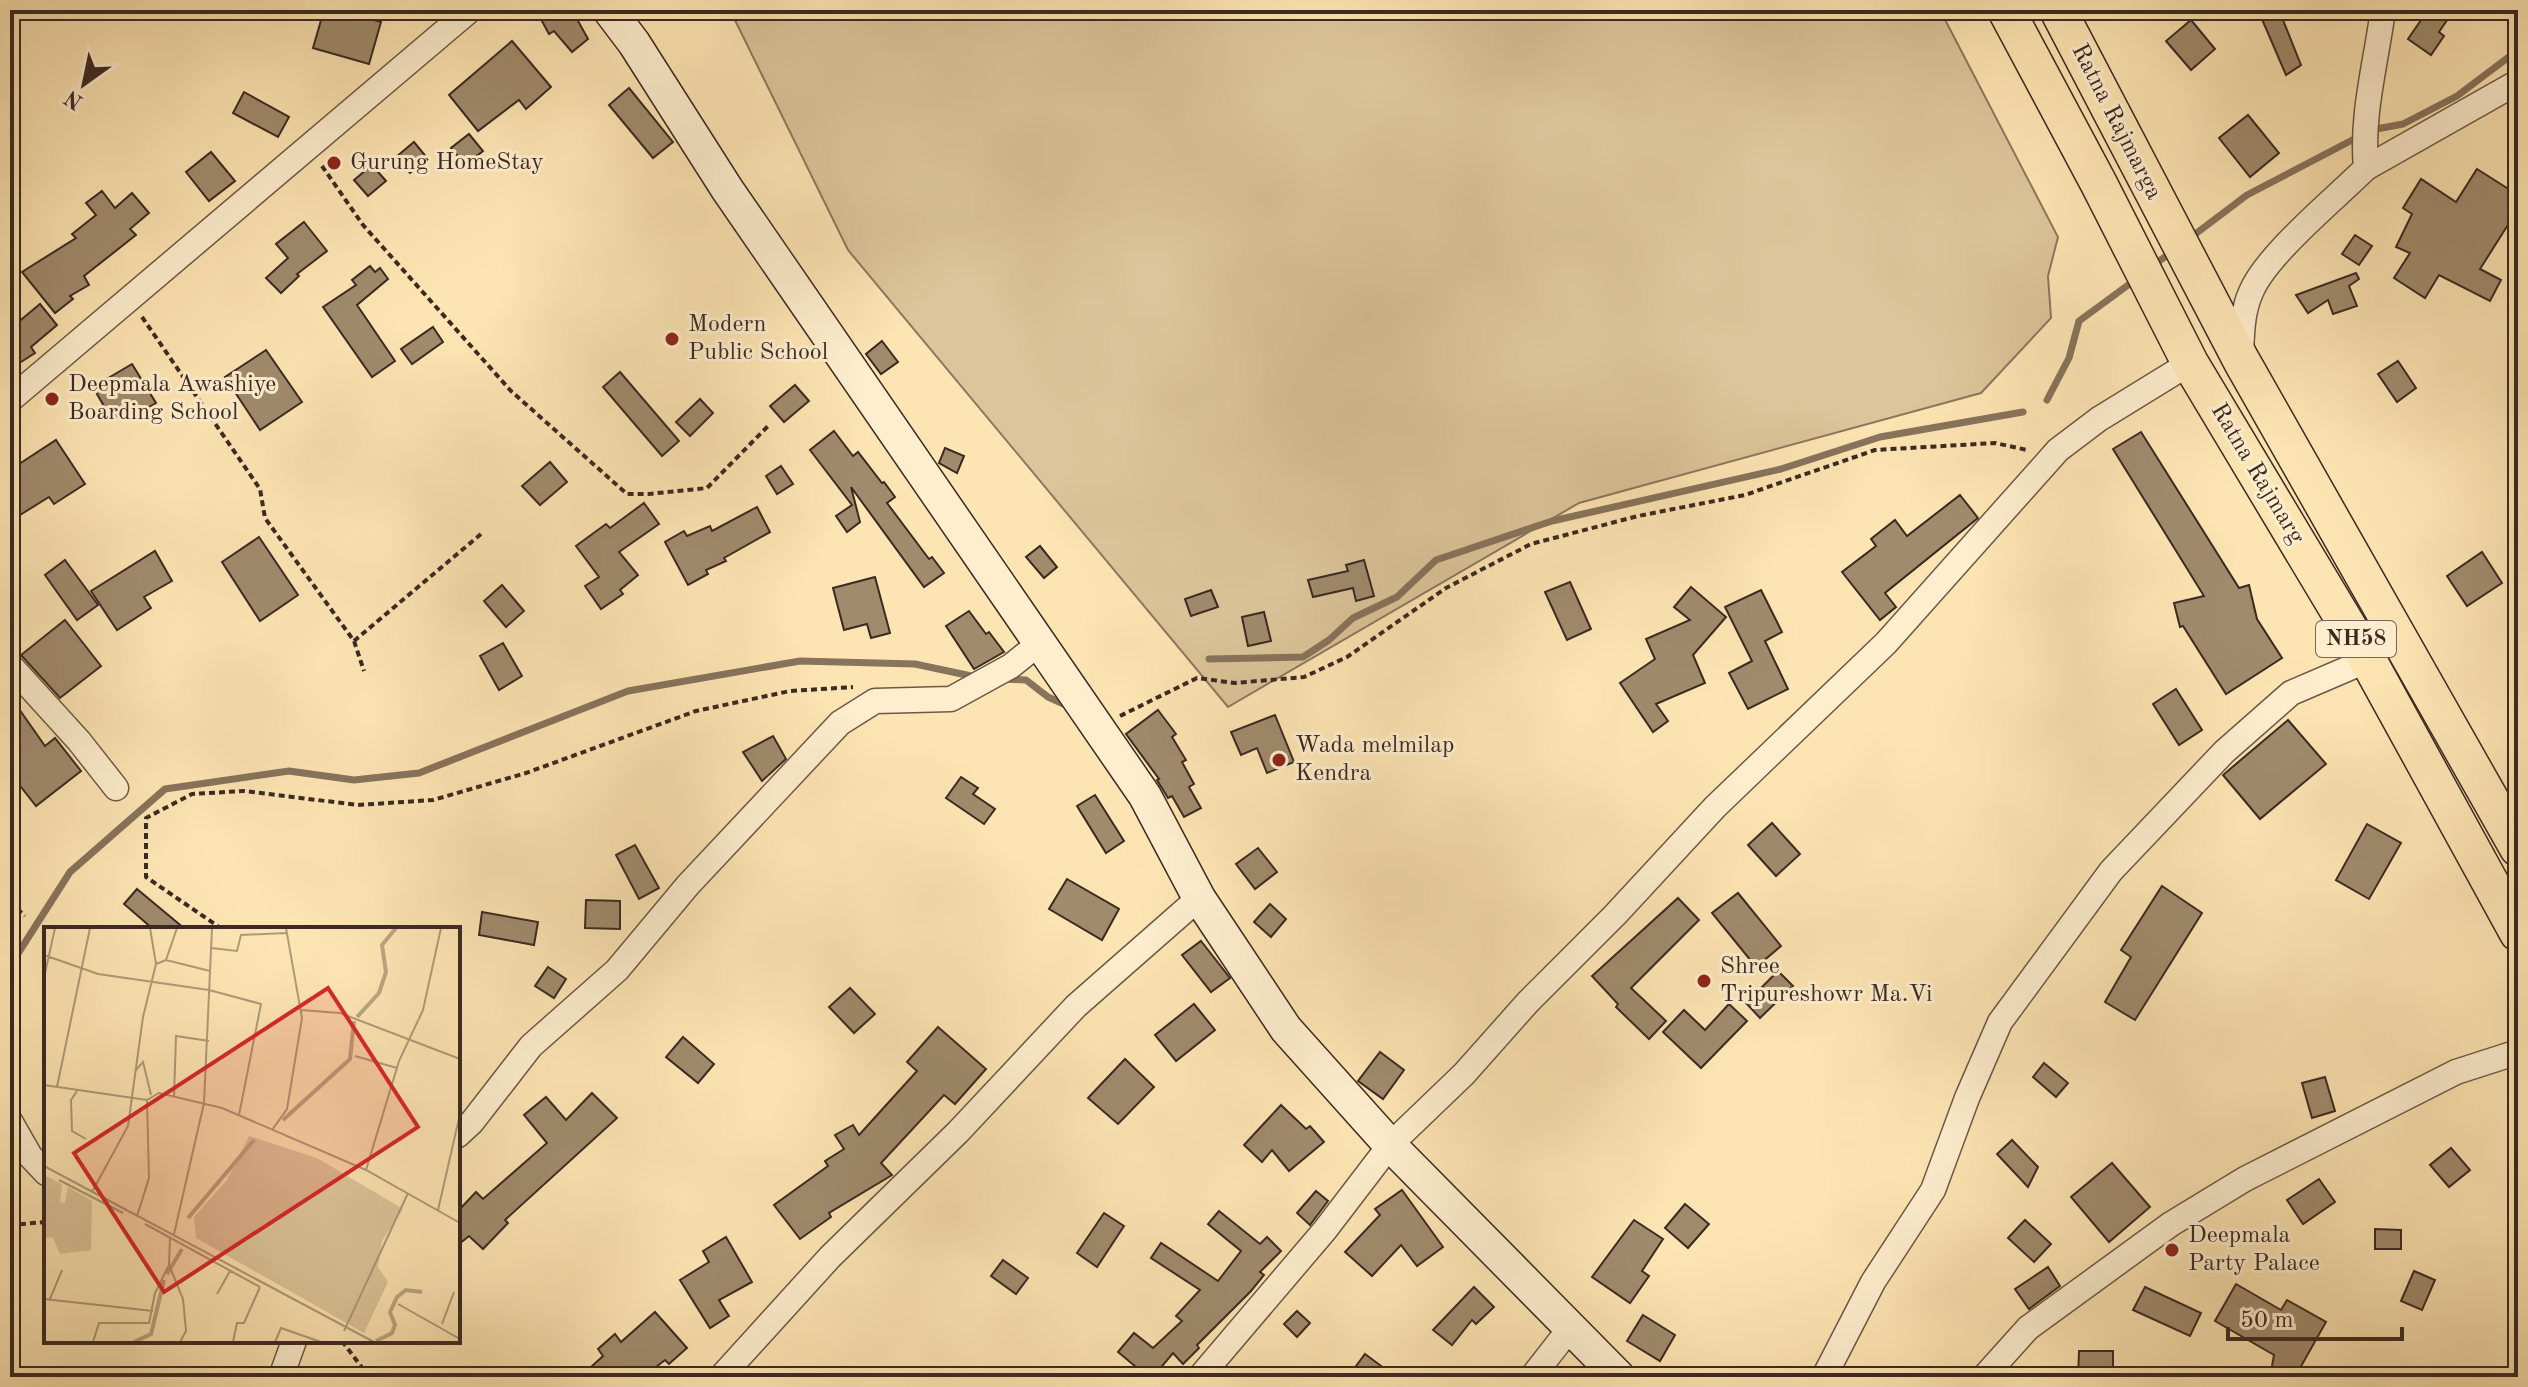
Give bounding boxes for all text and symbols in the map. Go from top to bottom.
street label: Ratna Rajmarga [2066,40,2166,204]
north arrow [44,44,124,124]
text: N [61,85,87,113]
place label: Gurung HomeStay [350,151,544,175]
marker: Gurung HomeStay [325,154,343,172]
place label: Modern Public School [688,313,828,365]
marker: Modern Public School [663,330,681,348]
place label: Deepmala Awashiye Boarding School [68,373,276,425]
marker: Deepmala Awashiye Boarding School [43,390,61,408]
street label: Ratna Rajmarg [2206,399,2308,549]
road number: NH58 [2316,621,2396,657]
place label: Wada melmilap Kendra [1295,734,1455,786]
marker: Wada melmilap Kendra [1270,751,1288,769]
inset map [44,927,460,1343]
place label: Shree Tripureshowr Ma.Vi [1720,955,1932,1007]
marker: Shree Tripureshowr Ma.Vi [1695,972,1713,990]
place label: Deepmala Party Palace [2188,1224,2320,1276]
marker: Deepmala Party Palace [2163,1241,2181,1259]
scale bar [2228,1291,2402,1341]
text: 50 m [2240,1309,2294,1333]

